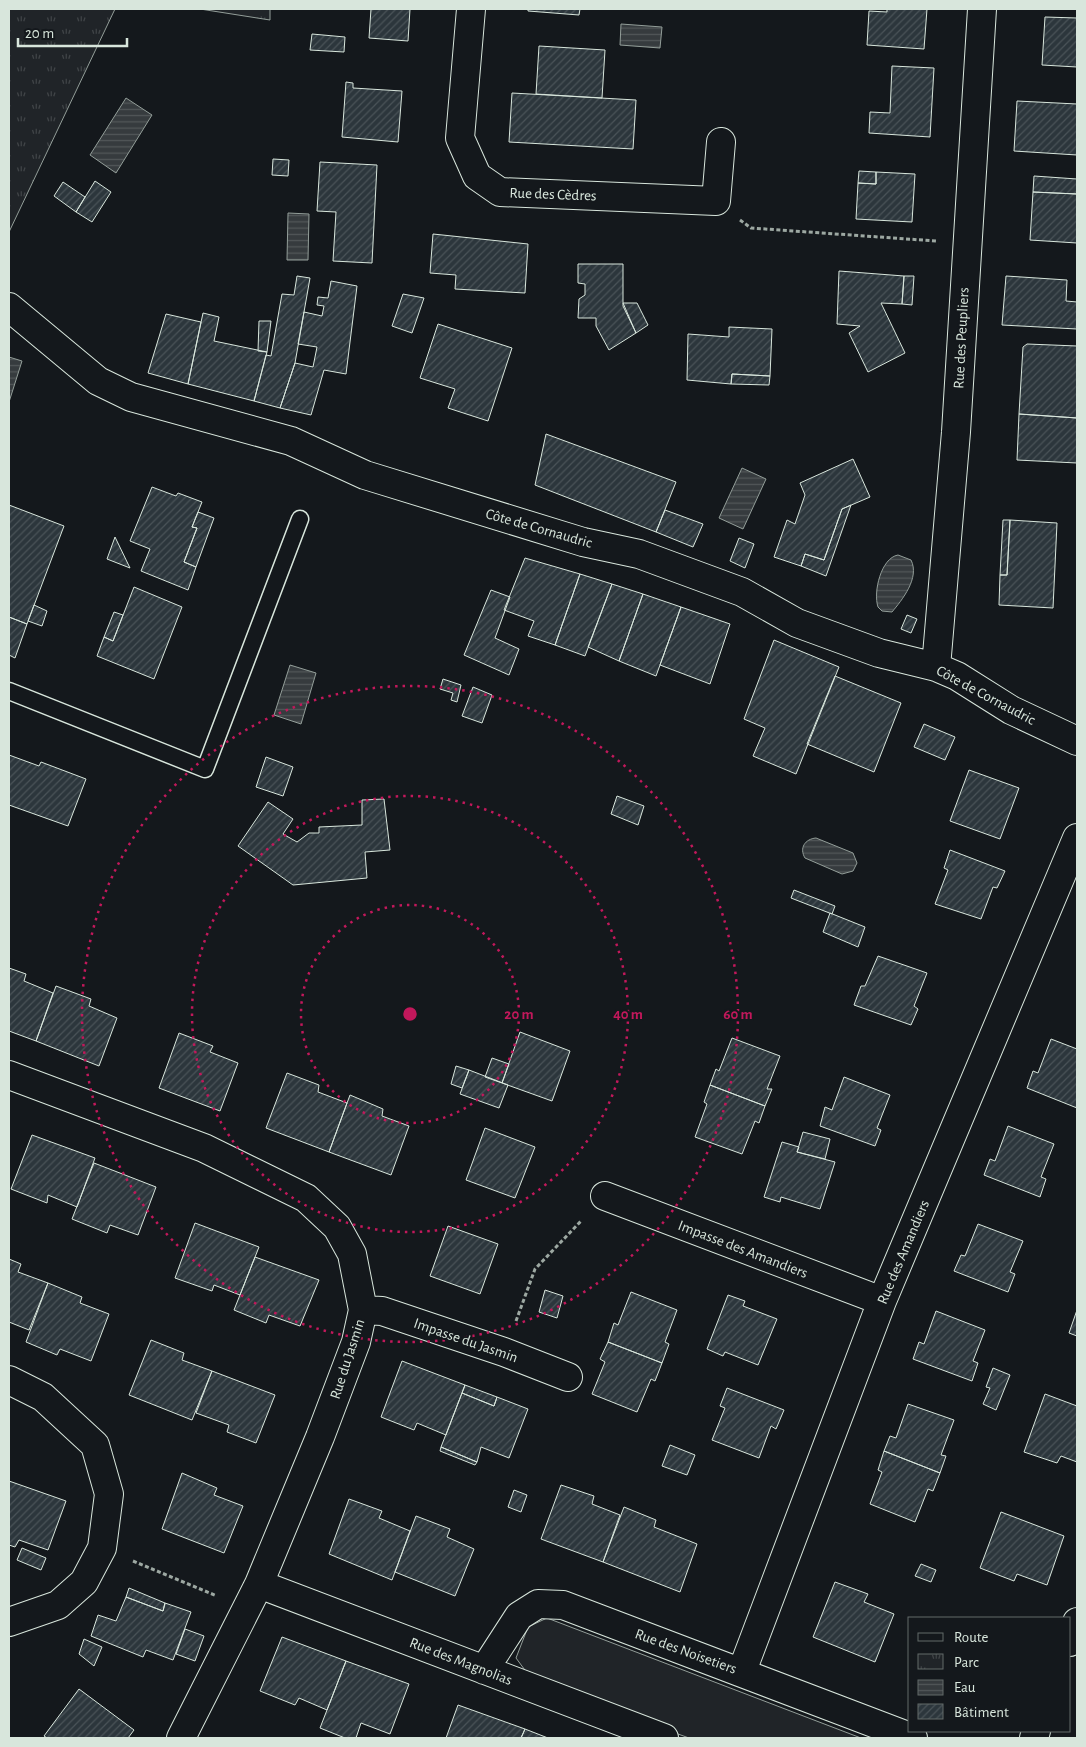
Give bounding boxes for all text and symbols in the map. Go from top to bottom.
scale bar [18,15,126,47]
text: 20 m [25,26,54,41]
street label: Rue des Cèdres [509,185,597,204]
street label: Rue des Peupliers [951,287,972,389]
street label: Côte de Cornaudric [484,506,594,551]
street label: Côte de Cornaudric [934,663,1038,728]
centre of rings [401,1005,419,1023]
text: 20 m [504,1007,534,1022]
text: 40 m [613,1007,643,1022]
text: 60 m [723,1007,753,1022]
street label: Rue des Amandiers [875,1198,932,1306]
street label: Impasse des Amandiers [676,1218,810,1281]
street label: Impasse du Jasmin [412,1316,520,1365]
street label: Rue du Jasmin [327,1317,367,1401]
legend [908,1617,1071,1732]
street label: Rue des Noisetiers [633,1626,739,1677]
text: Route [954,1630,988,1645]
street label: Rue des Magnolias [407,1635,514,1688]
text: Parc [954,1655,979,1670]
text: Eau [954,1680,976,1695]
text: Bâtiment [954,1705,1009,1720]

